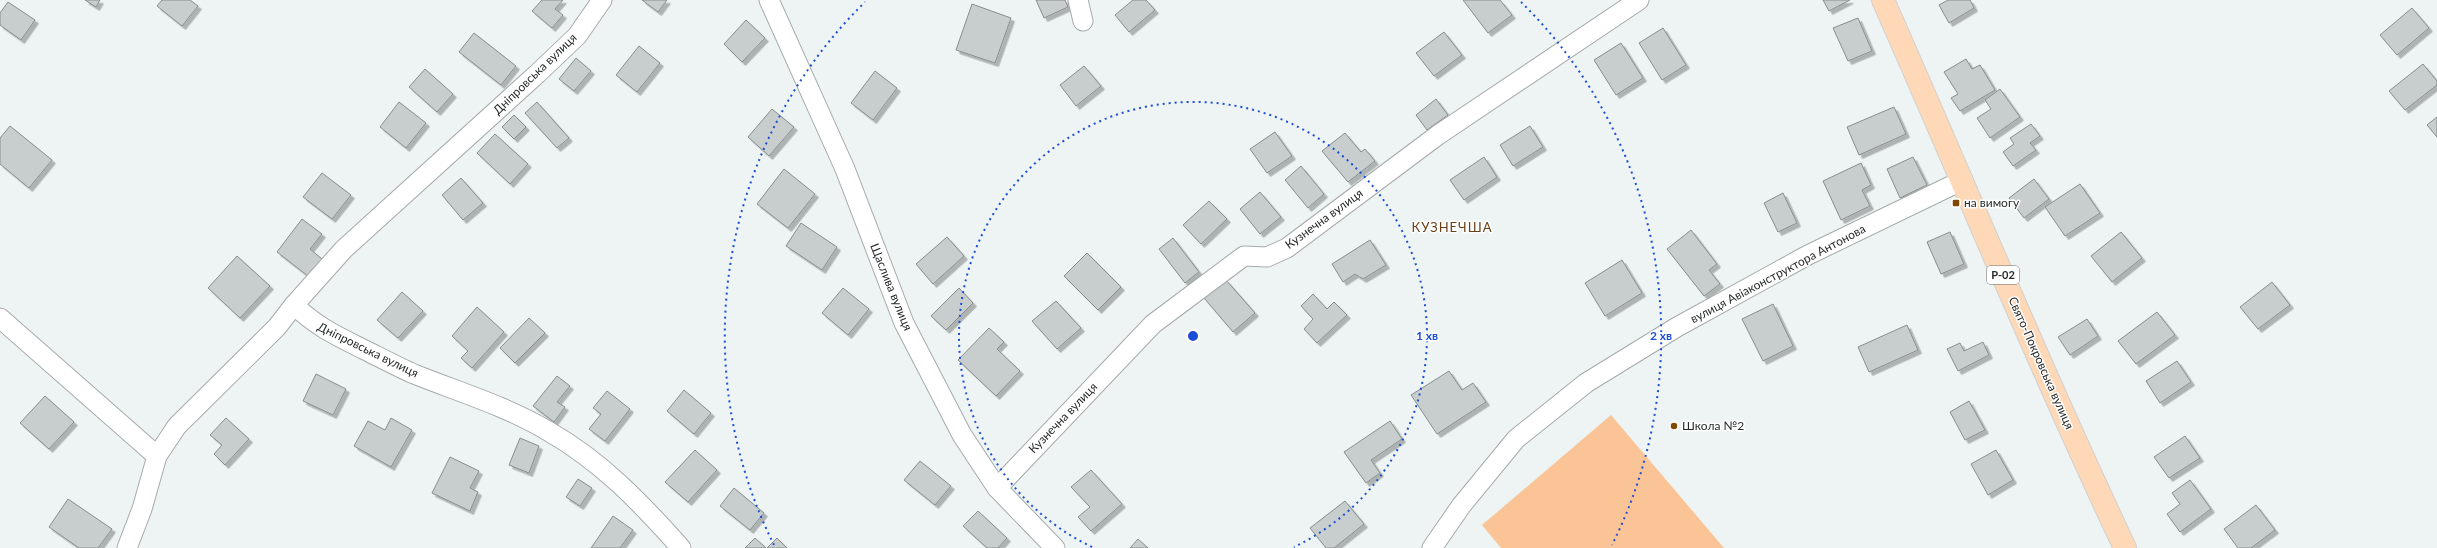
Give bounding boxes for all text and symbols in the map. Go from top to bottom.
street label: Дніпровська вулиця [490,30,580,117]
street label: Кузнечна вулиця [1282,185,1366,252]
place label: на вимогу [1964,195,2020,210]
marker: на вимогу [1951,198,1961,208]
district label: КУЗНЕЧША [1411,219,1493,235]
street label: вулиця Авіаконструктора Антонова [1688,221,1868,326]
street label: Щаслива вулиця [867,241,916,333]
road number: Р-02 [1987,266,2019,284]
street label: Свято-Покровська вулиця [2005,294,2077,431]
street label: Дніпровська вулиця [315,319,421,381]
text: 1 хв [1416,328,1438,343]
text: 2 хв [1650,328,1672,343]
centre of rings [1186,329,1200,343]
street label: Кузнечна вулиця [1025,379,1100,456]
place label: Школа №2 [1682,418,1744,433]
marker: Школа №2 [1669,421,1679,431]

